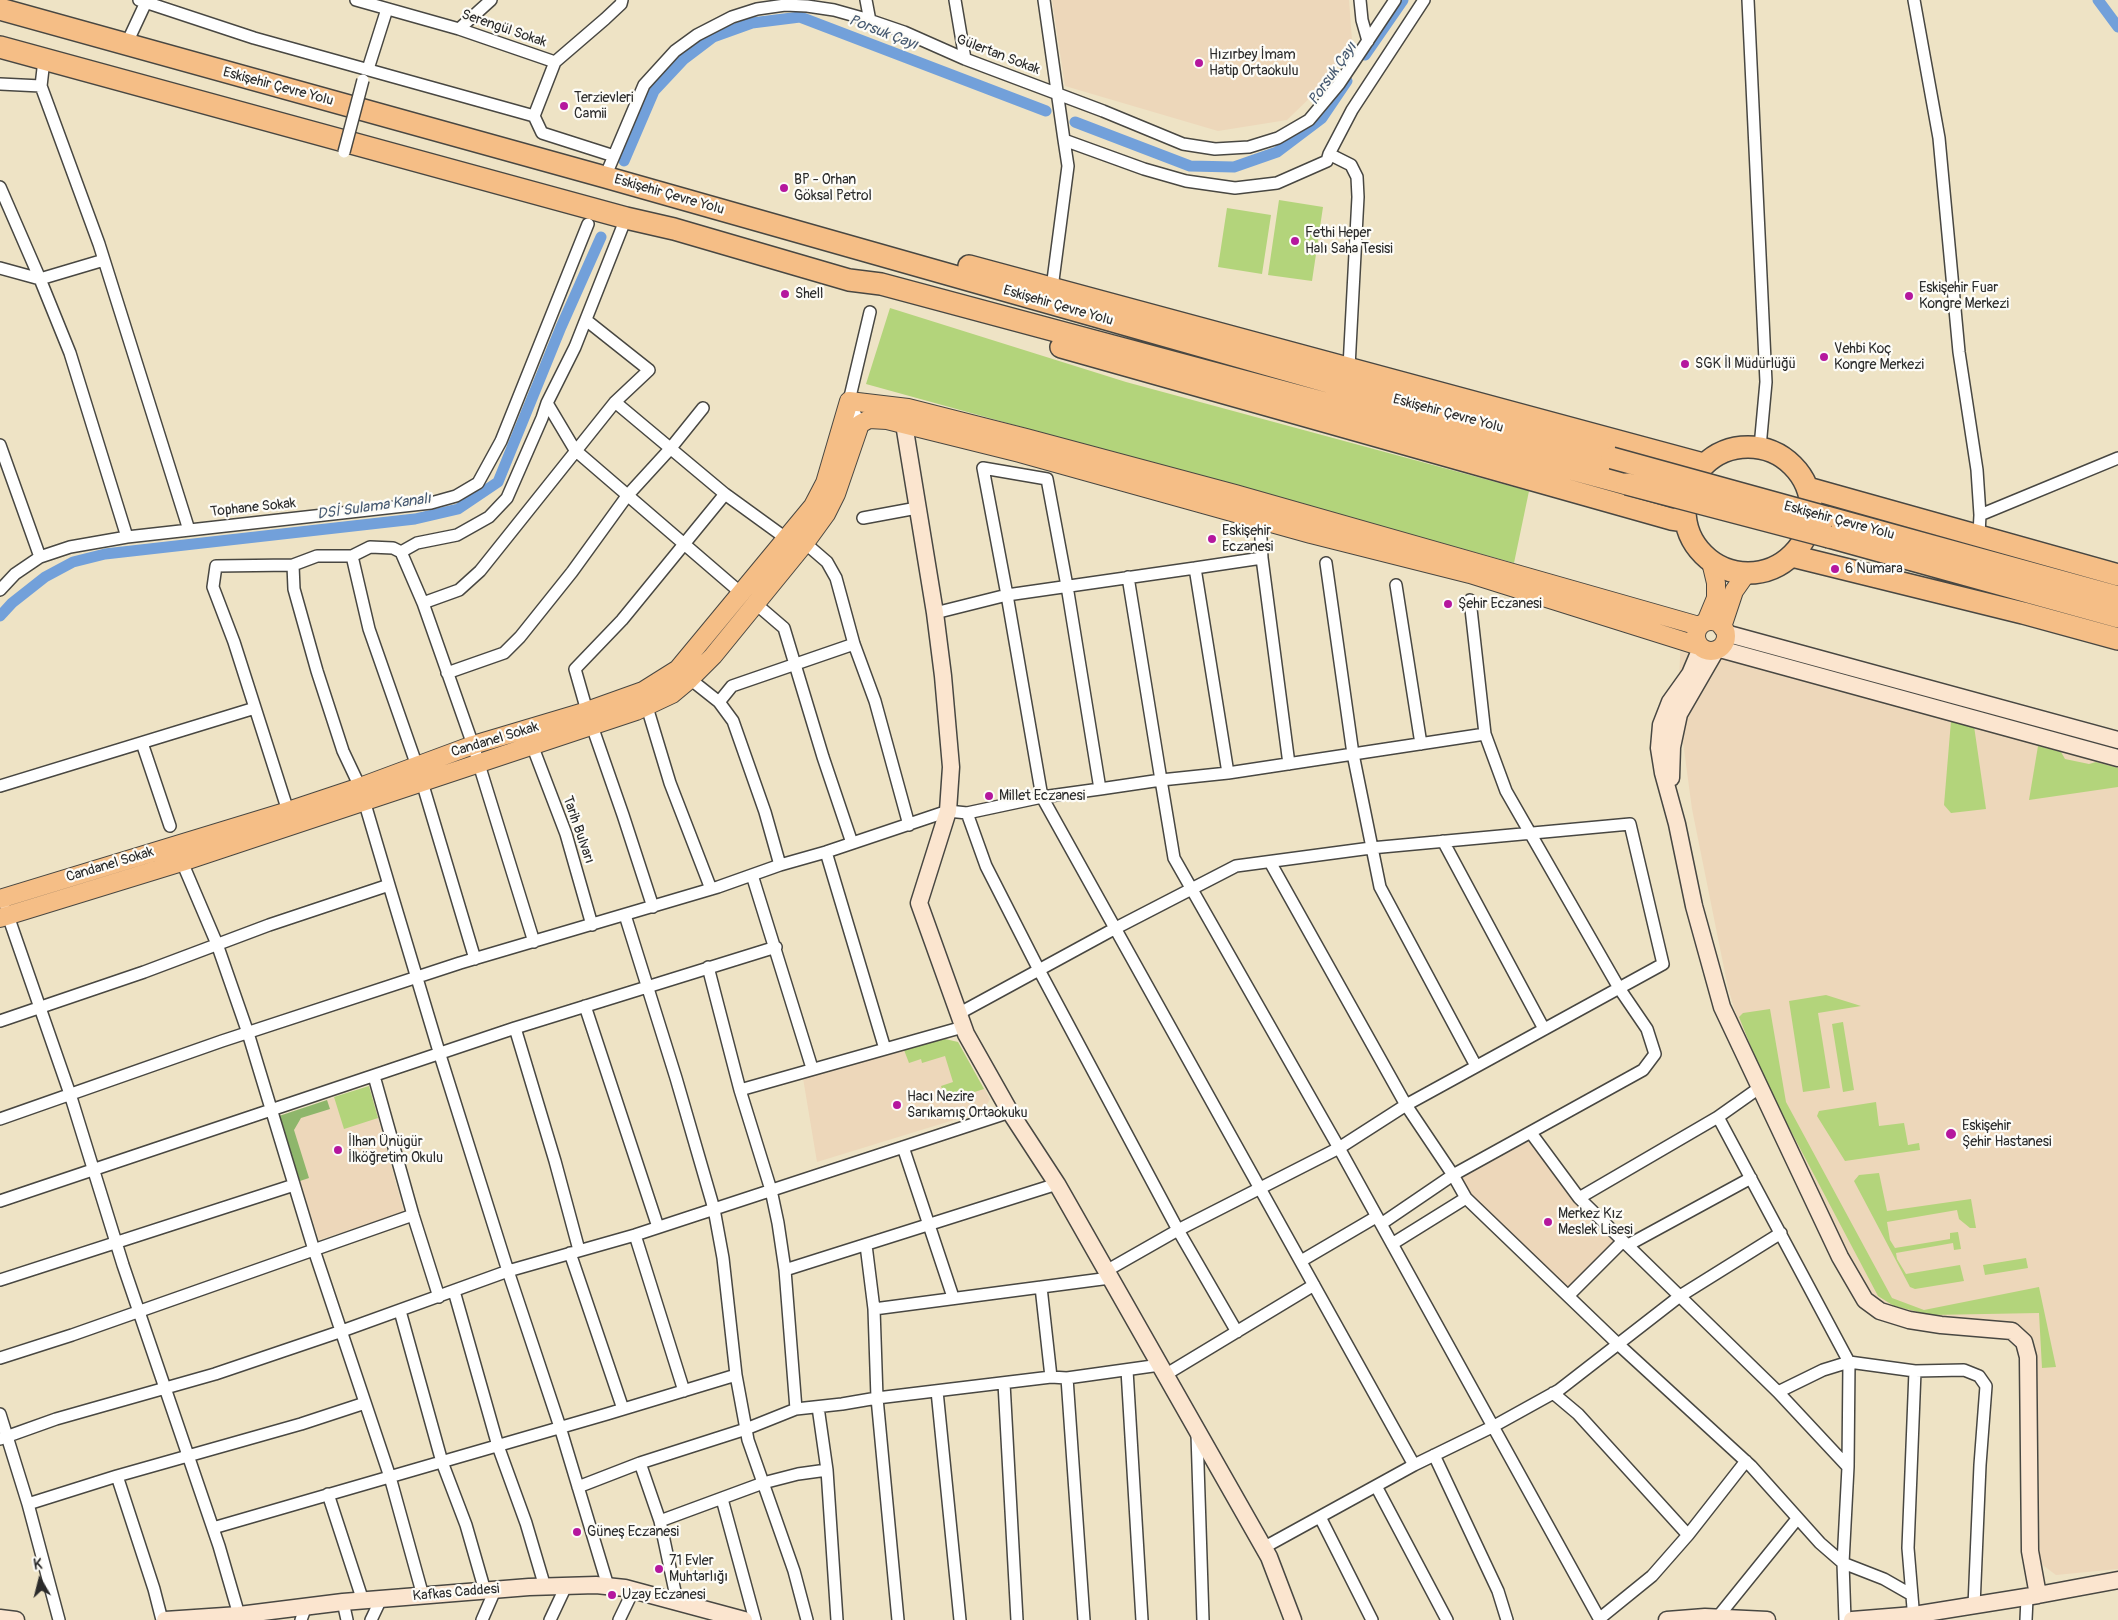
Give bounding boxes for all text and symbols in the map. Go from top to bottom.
street label: Serengül Sokak [459,7,549,51]
water label: Porsuk Çayı [846,12,920,54]
street label: Gülertan Sokak [954,31,1042,79]
water label: Porsuk Çayı [1305,39,1361,109]
place label: Hızırbey İmam Hatip Ortaokulu [1209,47,1299,80]
marker: Hızırbey İmam Hatip Ortaokulu [1193,57,1205,69]
street label: Eskişehir Çevre Yolu [221,64,335,110]
place label: Terzievleri Camii [574,90,634,122]
marker: Terzievleri Camii [558,100,570,112]
street label: Eskişehir Çevre Yolu [612,171,726,219]
place label: BP - Orhan Göksal Petrol [794,172,872,204]
marker: BP - Orhan Göksal Petrol [778,182,790,194]
place label: Fethi Heper Halı Saha Tesisi [1305,225,1393,258]
marker: Fethi Heper Halı Saha Tesisi [1289,235,1301,247]
place label: Eskişehir Fuar Kongre Merkezi [1919,280,2009,312]
street label: Eskişehir Çevre Yolu [1001,282,1115,330]
place label: Shell [795,286,823,302]
marker: Shell [779,288,791,300]
marker: Eskişehir Fuar Kongre Merkezi [1903,290,1915,302]
place label: Vehbi Koç Kongre Merkezi [1834,341,1924,374]
marker: Vehbi Koç Kongre Merkezi [1818,351,1830,363]
place label: SGK İl Müdürlüğü [1695,356,1796,372]
marker: SGK İl Müdürlüğü [1679,358,1691,370]
street label: Eskişehir Çevre Yolu [1391,391,1505,437]
water label: DSİ Sulama Kanalı [316,490,432,524]
street label: Tophane Sokak [209,495,297,521]
street label: Eskişehir Çevre Yolu [1782,498,1896,544]
place label: Eskişehir Eczanesi [1222,523,1273,556]
marker: Eskişehir Eczanesi [1206,533,1218,545]
place label: 6 Numara [1845,561,1903,577]
marker: 6 Numara [1829,563,1841,575]
place label: Şehir Eczanesi [1458,596,1542,612]
marker: Şehir Eczanesi [1442,598,1454,610]
street label: Candanel Sokak [449,719,541,761]
place label: Millet Eczanesi [999,788,1085,804]
marker: Millet Eczanesi [983,790,995,802]
street label: Tarih Bulvarı [559,794,597,866]
street label: Candanel Sokak [64,844,156,886]
place label: Hacı Nezire Sarıkamış Ortaokuku [907,1089,1028,1122]
marker: Hacı Nezire Sarıkamış Ortaokuku [891,1099,903,1111]
place label: Eskişehir Şehir Hastanesi [1962,1118,2051,1150]
marker: Eskişehir Şehir Hastanesi [1944,1127,1958,1141]
place label: İlhan Ünügür İlköğretim Okulu [348,1134,443,1166]
marker: İlhan Ünügür İlköğretim Okulu [332,1144,344,1156]
place label: Merkez Kız Meslek Lisesi [1558,1206,1633,1238]
marker: Merkez Kız Meslek Lisesi [1542,1216,1554,1228]
place label: Güneş Eczanesi [587,1524,679,1540]
marker: Güneş Eczanesi [571,1526,583,1538]
place label: 71 Evler Muhtarlığı [669,1553,728,1585]
north arrow [15,1555,65,1605]
text: K [32,1556,43,1574]
marker: 71 Evler Muhtarlığı [653,1563,665,1575]
street label: Kafkas Caddesi [412,1581,500,1605]
place label: Uzay Eczanesi [622,1587,705,1603]
marker: Uzay Eczanesi [606,1589,618,1601]

